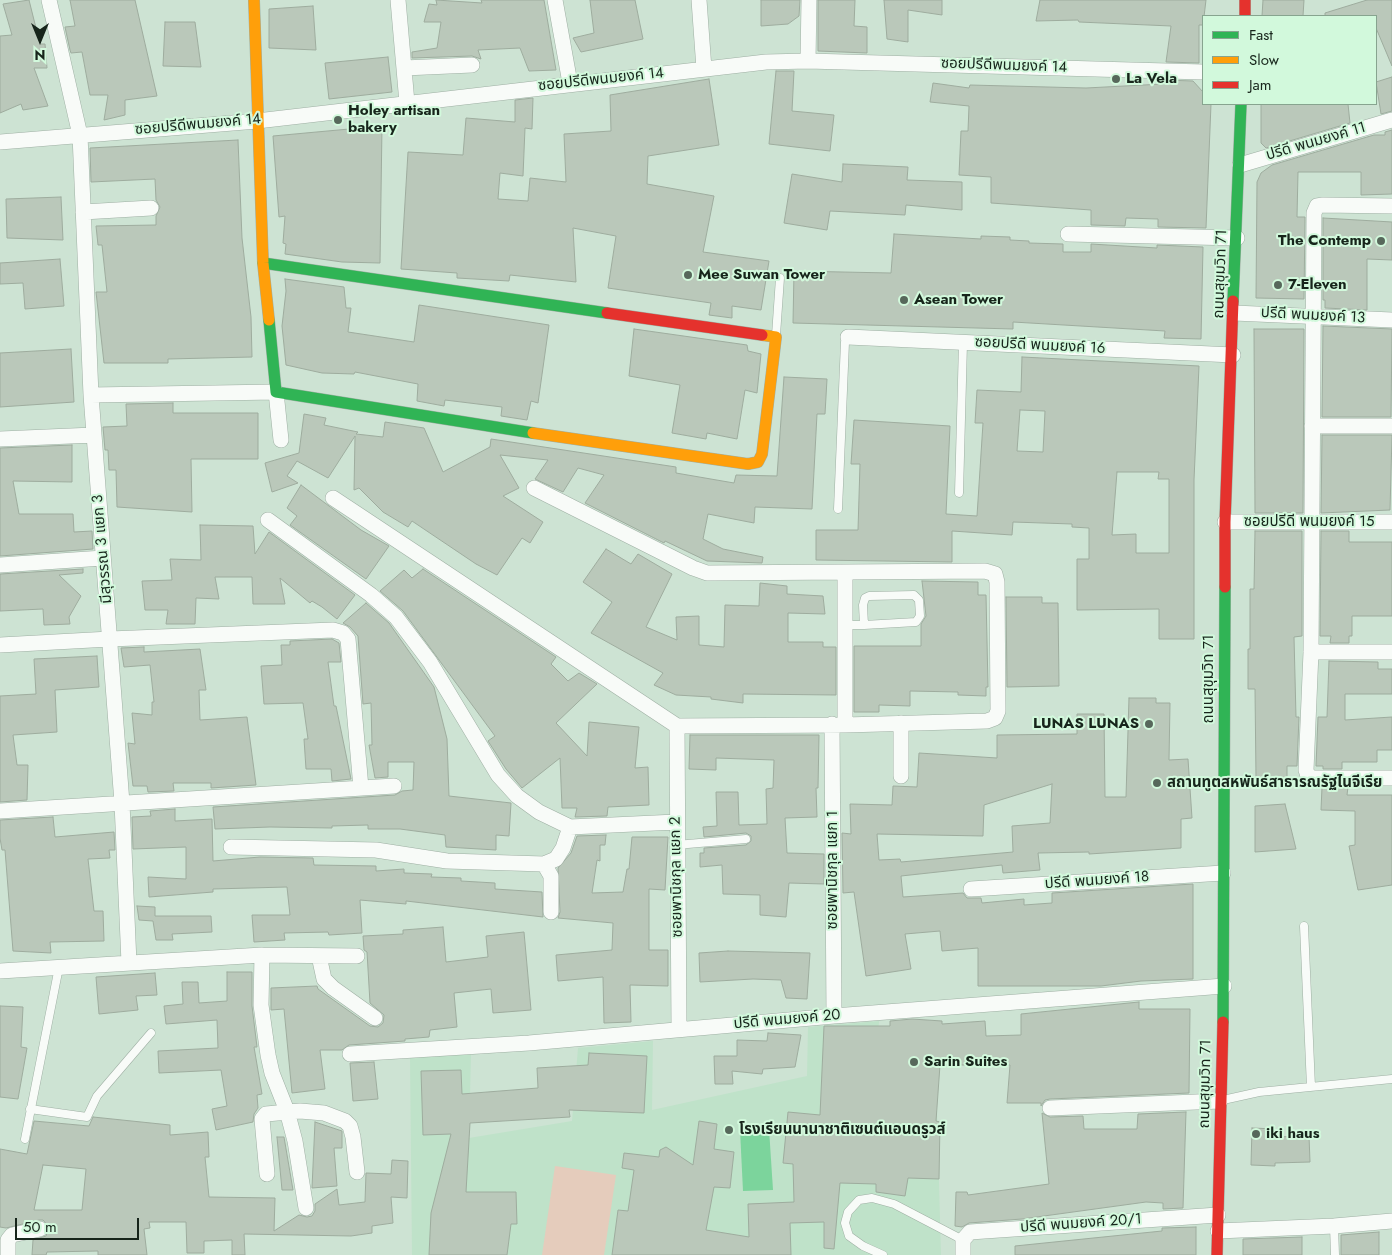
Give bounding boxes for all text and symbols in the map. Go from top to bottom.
north arrow [15,15,65,65]
legend [1202,15,1377,105]
text: Fast [1249,24,1273,46]
text: N [34,45,46,65]
text: Slow [1249,49,1279,71]
street label: ซอยปรีดีพนมยงค์ 14 [940,55,1068,77]
street label: ซอยปรีดีพนมยงค์ 14 [537,64,665,96]
place label: La Vela [1126,70,1177,88]
marker: La Vela [1110,73,1122,85]
text: Jam [1249,74,1272,96]
place label: Holey artisan bakery [348,102,440,137]
street label: ซอยปรีดีพนมยงค์ 14 [134,111,262,139]
marker: Holey artisan bakery [332,114,344,126]
street label: ปรีดี พนมยงค์ 11 [1264,119,1368,165]
street label: ถนนสุขุมวิท 71 [1210,229,1232,319]
place label: The Contemp [1278,232,1371,250]
marker: The Contemp [1375,235,1387,247]
place label: Mee Suwan Tower [698,266,825,284]
marker: Mee Suwan Tower [682,269,694,281]
place label: 7-Eleven [1288,276,1347,294]
marker: 7-Eleven [1272,279,1284,291]
place label: Asean Tower [914,291,1003,309]
marker: Asean Tower [898,294,910,306]
street label: ปรีดี พนมยงค์ 13 [1260,304,1366,328]
street label: ซอยปรีดี พนมยงค์ 16 [974,334,1106,358]
street label: มีสุวรรณ 3 แยก 3 [89,494,117,604]
street label: ซอยปรีดี พนมยงค์ 15 [1244,513,1374,531]
street label: ถนนสุขุมวิท 71 [1200,634,1218,724]
place label: LUNAS LUNAS [1033,715,1139,733]
marker: LUNAS LUNAS [1143,718,1155,730]
place label: สถานทูตสหพันธ์สาธารณรัฐไนจีเรีย [1167,774,1382,792]
marker: สถานทูตสหพันธ์สาธารณรัฐไนจีเรีย [1151,777,1163,789]
street label: ซอยพานิชกุล แยก 1 [824,810,842,930]
street label: ซอยพานิชกุล แยก 2 [667,816,687,938]
street label: ปรีดี พนมยงค์ 18 [1044,868,1150,894]
street label: ปรีดี พนมยงค์ 20 [733,1006,841,1034]
street label: ถนนสุขุมวิท 71 [1196,1039,1216,1129]
place label: Sarin Suites [924,1053,1007,1071]
marker: Sarin Suites [908,1056,920,1068]
place label: โรงเรียนนานาชาติเซนต์แอนดรูวส์ [739,1121,945,1139]
marker: โรงเรียนนานาชาติเซนต์แอนดรูวส์ [723,1124,735,1136]
place label: iki haus [1266,1125,1320,1143]
marker: iki haus [1250,1128,1262,1140]
scale bar [18,1208,141,1240]
street label: ปรีดี พนมยงค์ 20/1 [1020,1211,1142,1237]
text: 50 m [23,1216,57,1238]

